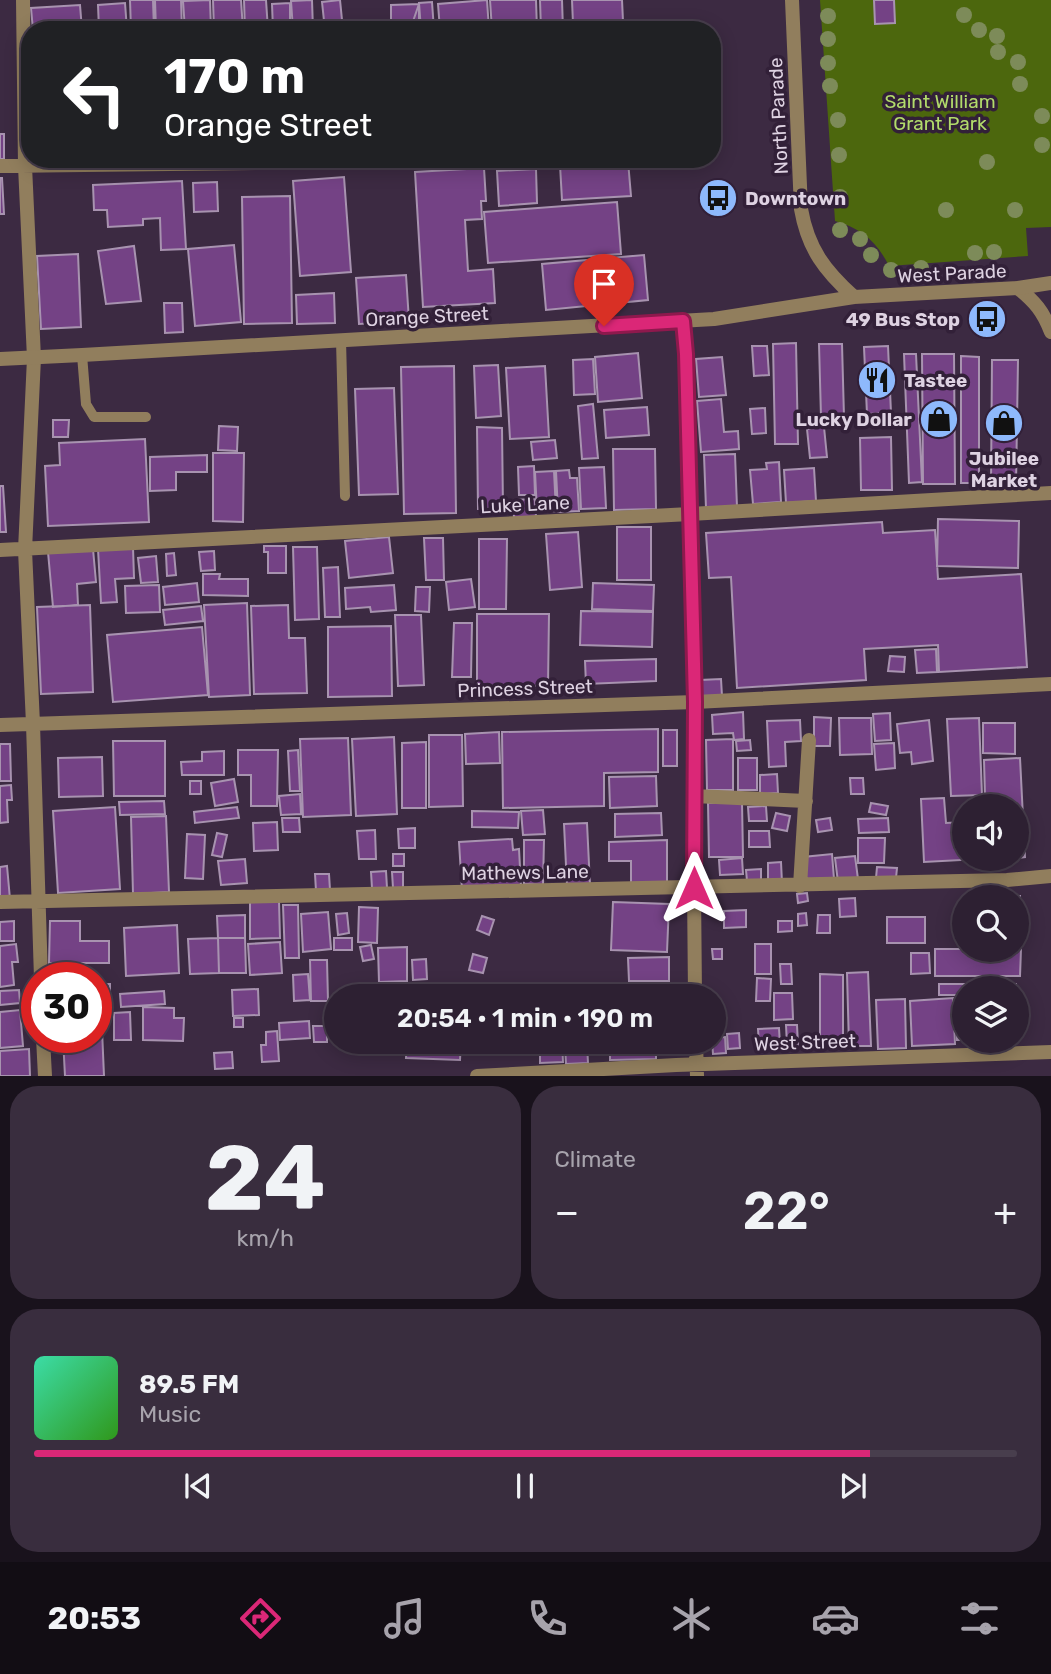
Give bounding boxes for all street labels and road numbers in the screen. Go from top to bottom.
street label: North Parade [764,57,793,175]
street label: West Parade [897,259,1007,288]
street label: Orange Street [365,302,490,331]
street label: Luke Lane [480,491,570,518]
street label: Princess Street [457,675,594,702]
street label: Mathews Lane [461,860,589,885]
street label: West Street [754,1029,857,1056]

